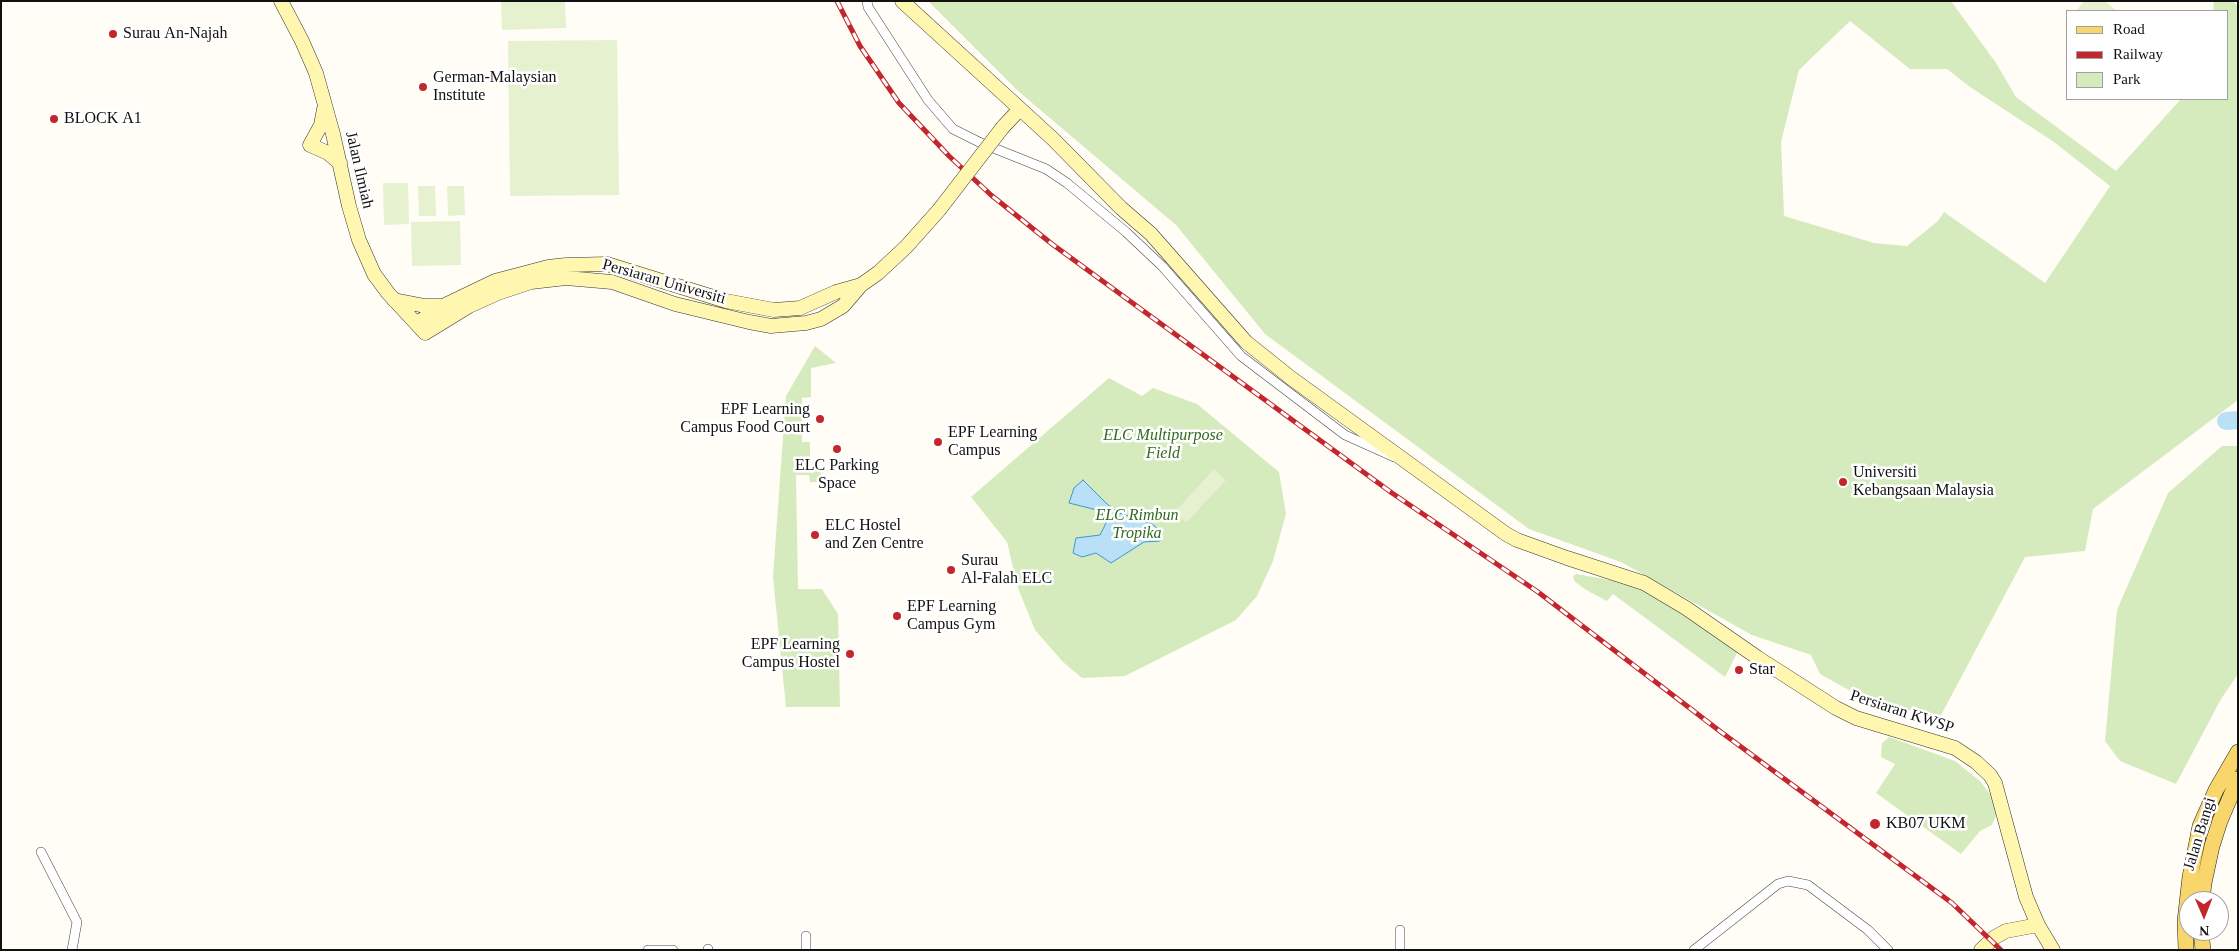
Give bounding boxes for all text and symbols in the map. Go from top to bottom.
legend [2066,10,2229,100]
text: Road [2113,21,2145,37]
place label: Surau An-Najah [123,24,227,44]
marker: Surau An-Najah [107,28,119,40]
text: Railway [2113,46,2163,62]
place label: German-Malaysian Institute [433,68,557,106]
text: Park [2113,71,2141,87]
marker: German-Malaysian Institute [417,81,429,93]
place label: BLOCK A1 [64,109,142,129]
marker: BLOCK A1 [48,113,60,125]
street label: Jalan Ilmiah [341,130,377,210]
street label: Persiaran Universiti [600,255,728,309]
place label: EPF Learning Campus Food Court [680,400,810,438]
marker: EPF Learning Campus Food Court [814,413,826,425]
place label: EPF Learning Campus [948,423,1037,461]
park label: ELC Multipurpose Field [1103,426,1223,464]
marker: EPF Learning Campus [932,436,944,448]
marker: ELC Parking Space [831,443,843,455]
place label: ELC Parking Space [795,456,879,494]
place label: Universiti Kebangsaan Malaysia [1853,463,1994,501]
marker: Universiti Kebangsaan Malaysia [1837,476,1849,488]
park label: ELC Rimbun Tropika [1095,506,1179,544]
place label: ELC Hostel and Zen Centre [825,516,924,554]
marker: ELC Hostel and Zen Centre [809,529,821,541]
place label: Surau Al-Falah ELC [961,551,1052,589]
marker: Surau Al-Falah ELC [945,564,957,576]
place label: EPF Learning Campus Gym [907,597,996,635]
marker: EPF Learning Campus Gym [891,610,903,622]
place label: EPF Learning Campus Hostel [742,635,840,673]
marker: EPF Learning Campus Hostel [844,648,856,660]
place label: Star [1749,660,1775,680]
marker: Star [1733,664,1745,676]
street label: Persiaran KWSP [1848,686,1956,738]
street label: Jalan Bangi [2180,795,2220,873]
place label: KB07 UKM [1886,814,1966,834]
marker: KB07 UKM [1868,817,1882,831]
north arrow [2179,891,2229,941]
text: N [2199,923,2209,938]

